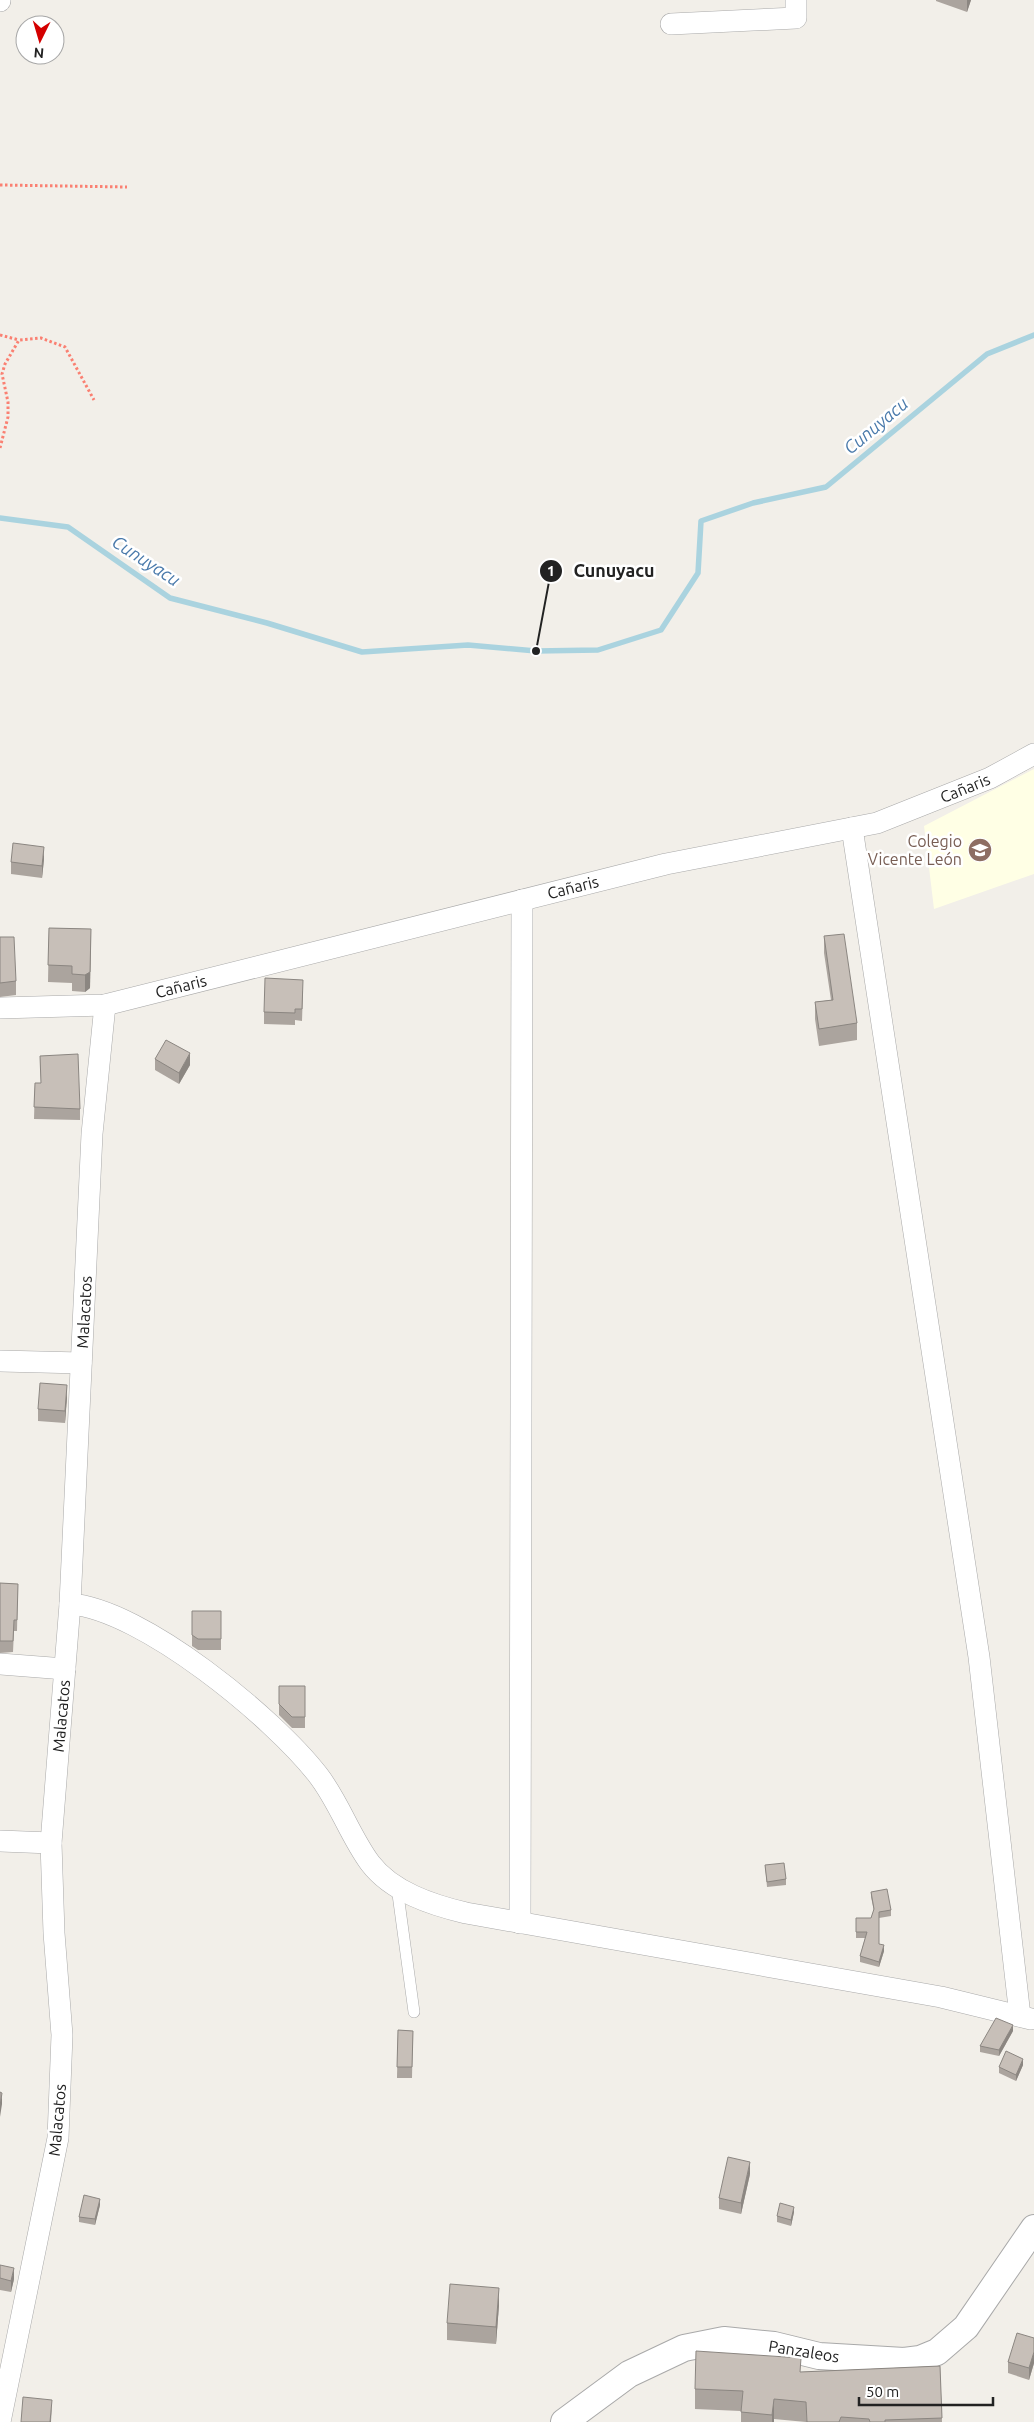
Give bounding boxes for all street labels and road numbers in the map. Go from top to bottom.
street label: Cañaris [937,770,993,806]
street label: Cañaris [545,872,601,902]
street label: Cañaris [153,971,209,1001]
street label: Malacatos [73,1275,95,1349]
street label: Malacatos [49,1679,73,1753]
street label: Malacatos [45,2083,69,2157]
street label: Panzaleos [767,2337,841,2366]

